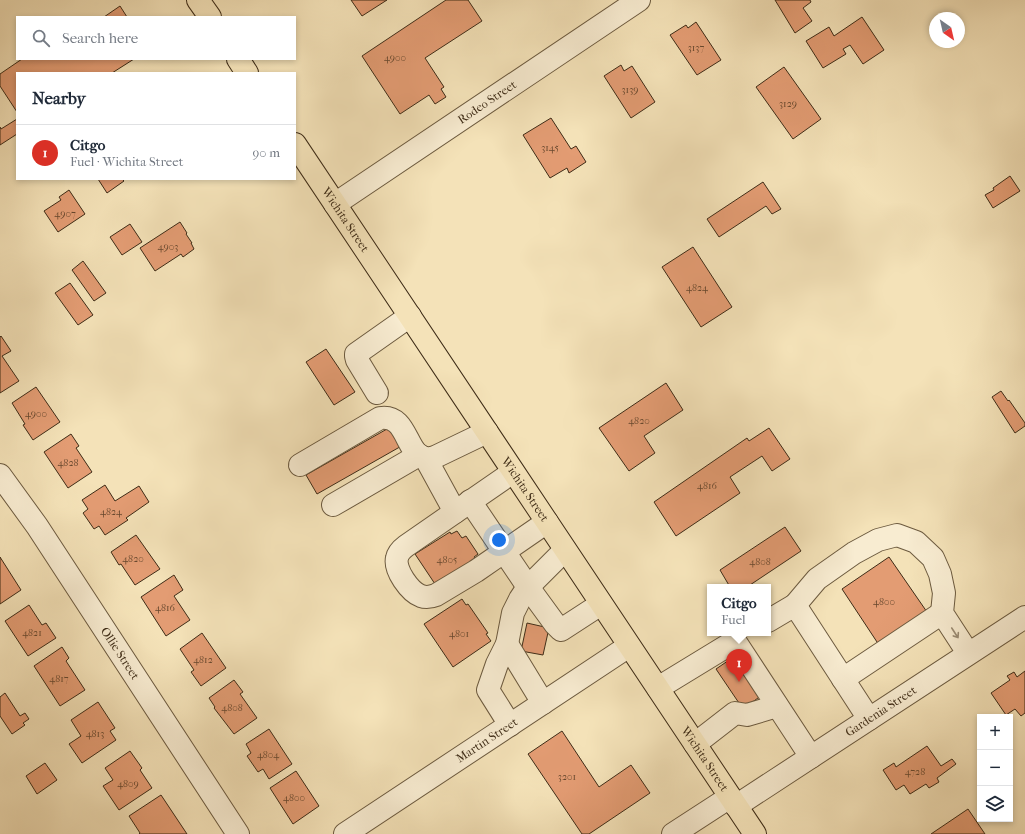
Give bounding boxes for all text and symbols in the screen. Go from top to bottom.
north arrow [929,12,965,48]
search box [16,16,296,60]
icon: search [30,27,52,49]
text: Search here [62,29,138,47]
house number: 3137 [688,42,704,54]
house number: 4900 [384,52,406,64]
street label: Rodeo Street [455,77,519,127]
house number: 3139 [621,84,639,96]
text: Nearby [32,88,86,108]
house number: 3129 [779,98,797,110]
text: Citgo [70,136,105,154]
house number: 3145 [541,142,559,154]
text: 1 [43,145,47,160]
text: 90 m [252,145,280,160]
text: Fuel · Wichita Street [70,154,183,169]
street label: Wichita Street [318,184,372,255]
house number: 4907 [54,208,76,220]
house number: 4903 [158,241,178,253]
house number: 4824 [686,282,709,294]
house number: 4900 [25,408,47,420]
house number: 4820 [628,415,650,427]
street label: Wichita Street [498,453,552,525]
house number: 4828 [57,457,79,469]
house number: 4816 [697,480,718,492]
house number: 4824 [100,506,123,518]
your location [489,530,509,550]
house number: 4820 [122,553,144,565]
house number: 4805 [437,554,457,566]
house number: 4808 [749,556,771,568]
popup [707,584,771,636]
text: Citgo [721,594,757,612]
house number: 4800 [873,596,895,608]
house number: 4816 [155,602,176,614]
text: Fuel [721,612,746,627]
street label: Ollie Street [98,624,143,683]
house number: 4821 [22,627,42,639]
house number: 4801 [449,628,469,640]
one-way arrow [951,628,959,639]
pin: 1 [726,649,752,682]
house number: 4812 [193,654,213,666]
house number: 4817 [49,673,69,685]
street label: Gardenia Street [843,683,919,740]
house number: 4808 [221,702,243,714]
street label: Martin Street [453,714,521,766]
map controls [977,714,1013,822]
button: + [977,714,1013,750]
street label: Wichita Street [678,723,732,794]
house number: 4813 [86,728,104,740]
house number: 4804 [257,749,280,761]
button: − [977,750,1013,786]
house number: 4728 [905,766,925,778]
house number: 3201 [558,771,576,783]
house number: 4809 [117,778,139,790]
button: layers [977,786,1013,822]
house number: 4800 [283,792,305,804]

